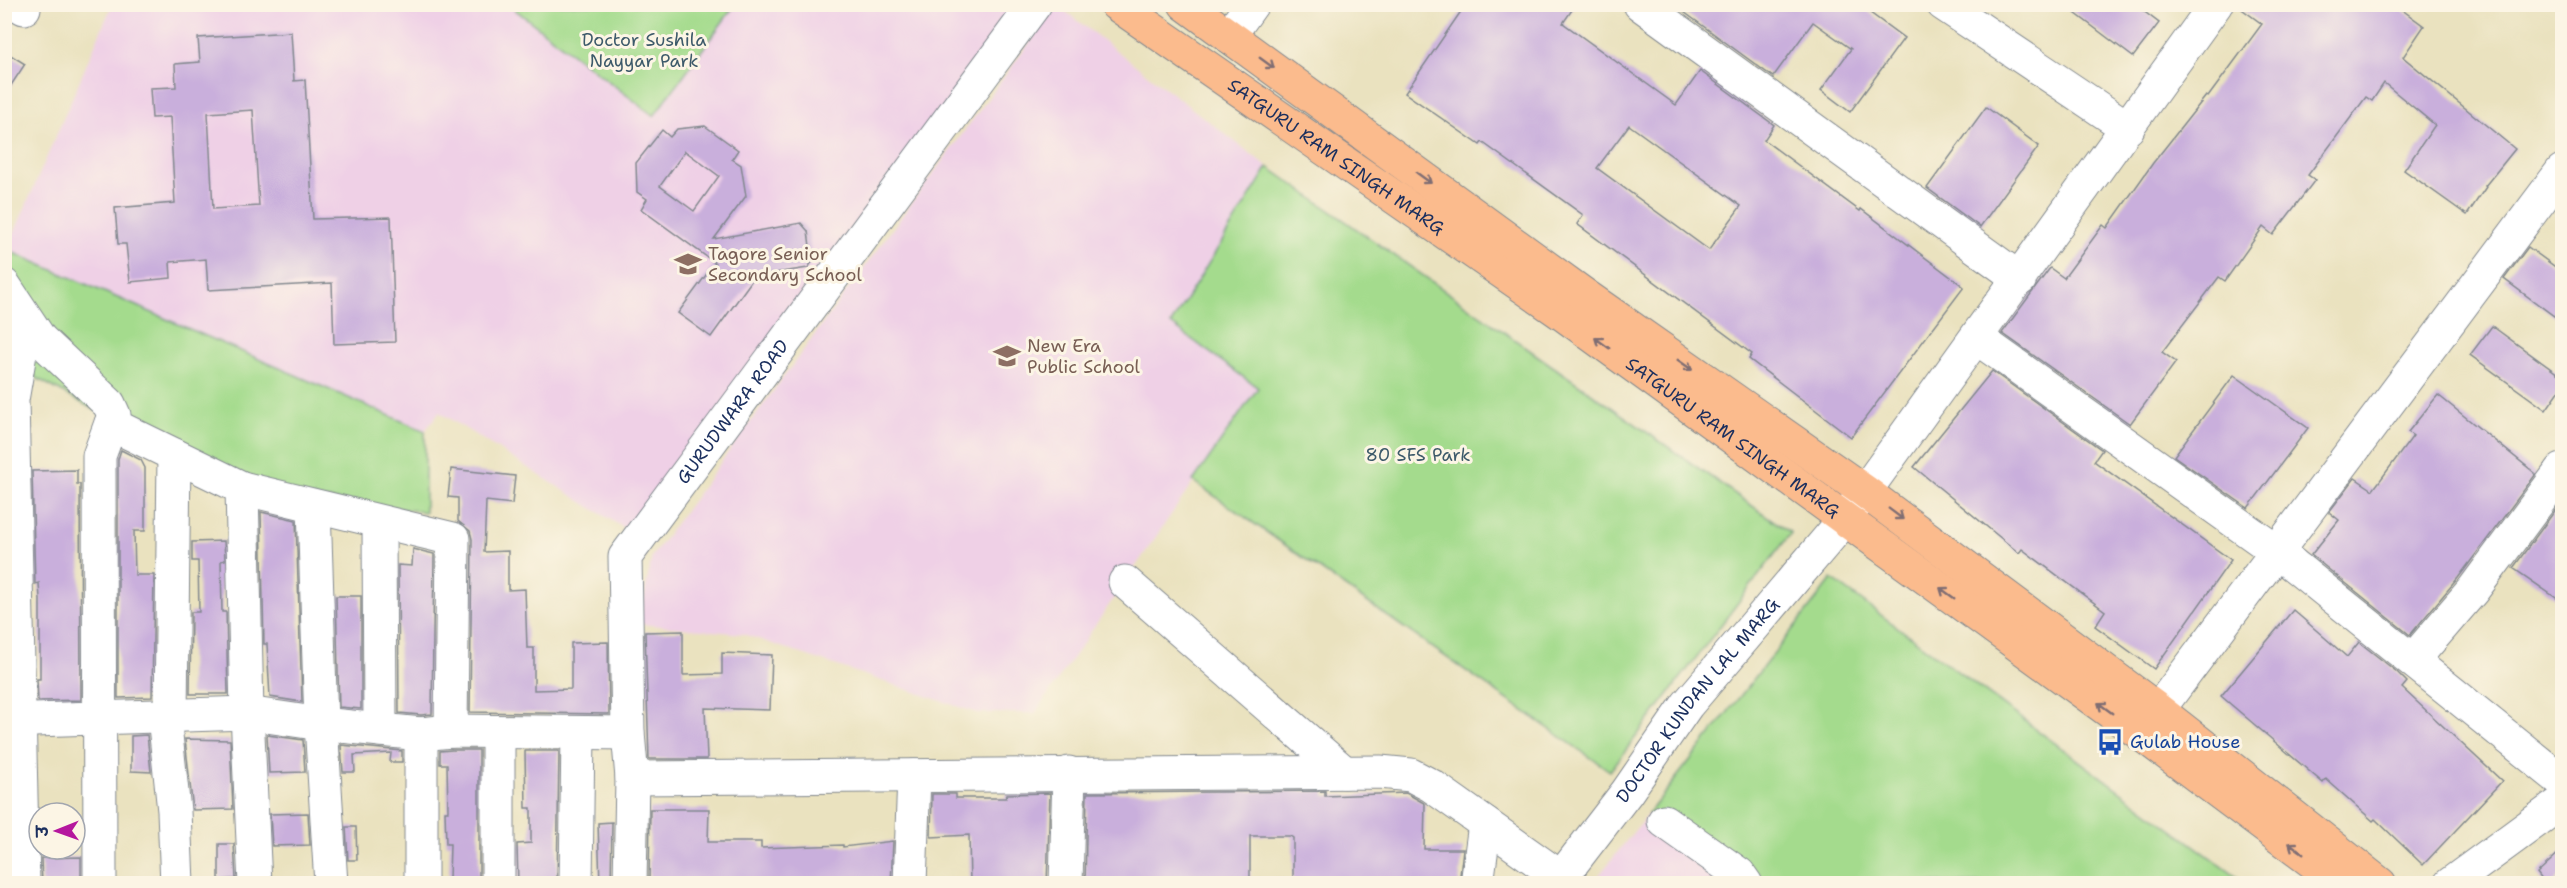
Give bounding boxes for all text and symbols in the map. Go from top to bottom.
park label: Doctor Sushila Nayyar Park [582,28,706,73]
one-way arrow [1258,57,1274,69]
street label: SATGURU RAM SINGH MARG [1223,73,1450,241]
one-way arrow [1416,172,1432,184]
place label: Tagore Senior Secondary School [708,242,862,287]
school or university icon: Tagore Senior Secondary School [673,249,703,279]
place label: New Era Public School [1027,334,1141,379]
street label: GURUDWARA ROAD [671,335,794,489]
one-way arrow [1595,337,1611,349]
school or university icon: New Era Public School [992,341,1022,371]
street label: SATGURU RAM SINGH MARG [1621,352,1845,524]
one-way arrow [1676,359,1692,371]
park label: 80 SFS Park [1365,443,1471,467]
one-way arrow [1887,508,1903,521]
one-way arrow [1939,587,1955,599]
street label: DOCTOR KUNDAN LAL MARG [1611,593,1785,808]
one-way arrow [2097,702,2113,714]
bus stop icon: Gulab House [2095,727,2125,757]
place label: Gulab House [2130,730,2240,754]
north arrow [27,801,87,861]
text: उ [32,824,53,839]
one-way arrow [2288,841,2304,854]

